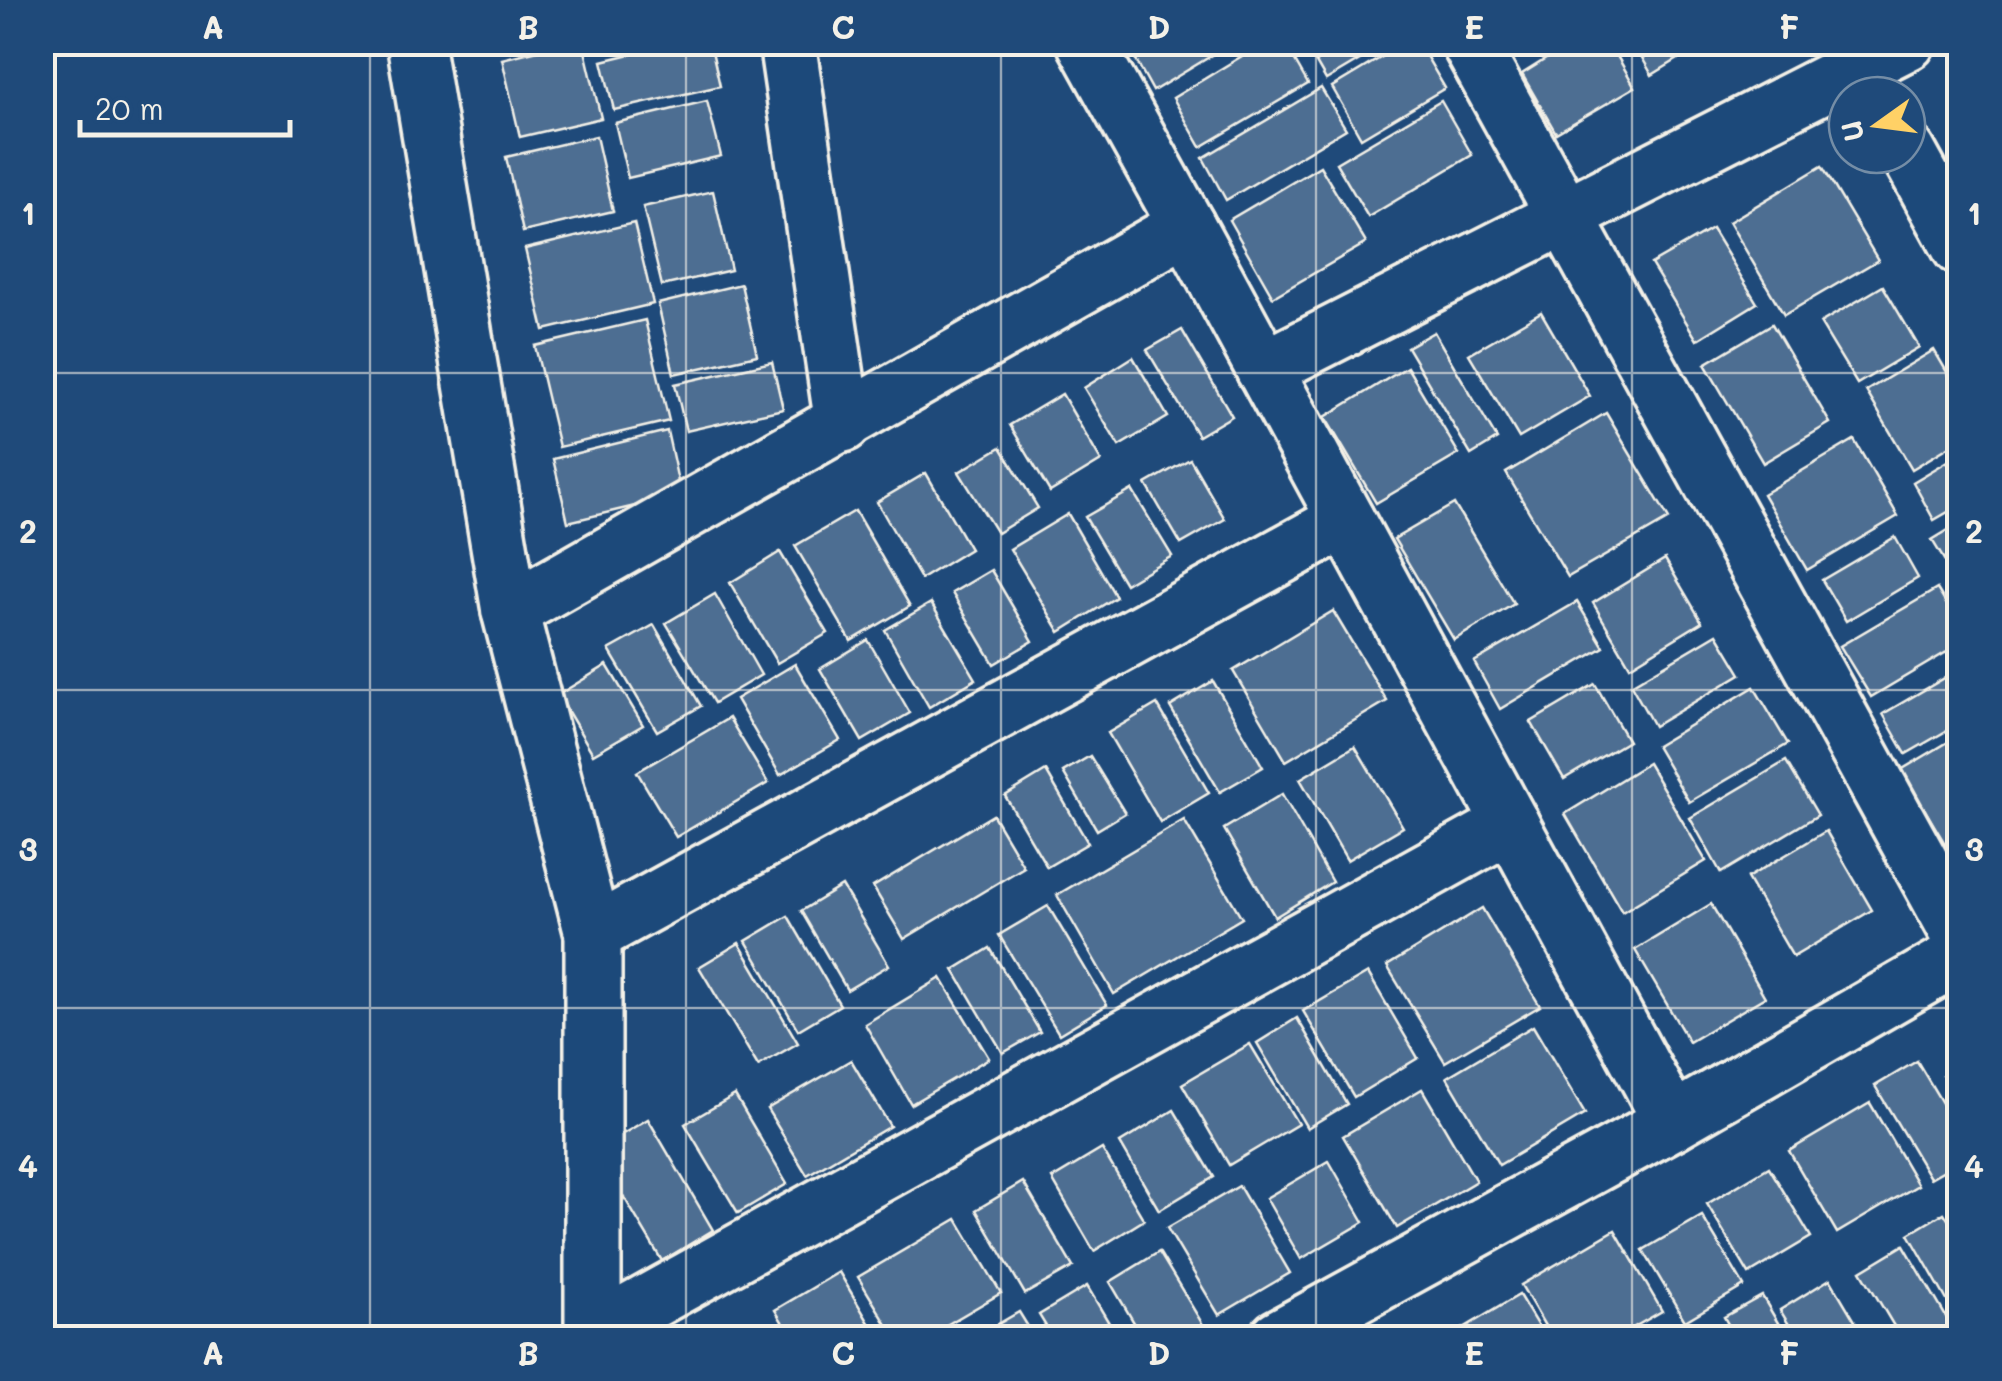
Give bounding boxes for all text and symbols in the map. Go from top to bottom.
text: A [202,5,224,47]
text: B [517,5,539,47]
text: C [831,5,855,47]
text: D [1148,5,1170,47]
text: E [1464,5,1484,47]
text: F [1779,5,1799,47]
scale bar [80,75,290,137]
north arrow [1827,75,1927,175]
text: 20 m [95,88,164,128]
text: U [1832,117,1872,145]
text: 1 [21,191,35,233]
text: 1 [1967,191,1981,233]
text: 2 [19,509,37,551]
text: 2 [1965,509,1983,551]
text: 3 [18,827,38,869]
text: 3 [1964,827,1984,869]
text: 4 [18,1144,38,1186]
text: 4 [1964,1144,1984,1186]
text: A [202,1331,224,1373]
text: B [517,1331,539,1373]
text: C [831,1331,855,1373]
text: D [1148,1331,1170,1373]
text: E [1464,1331,1484,1373]
text: F [1779,1331,1799,1373]

